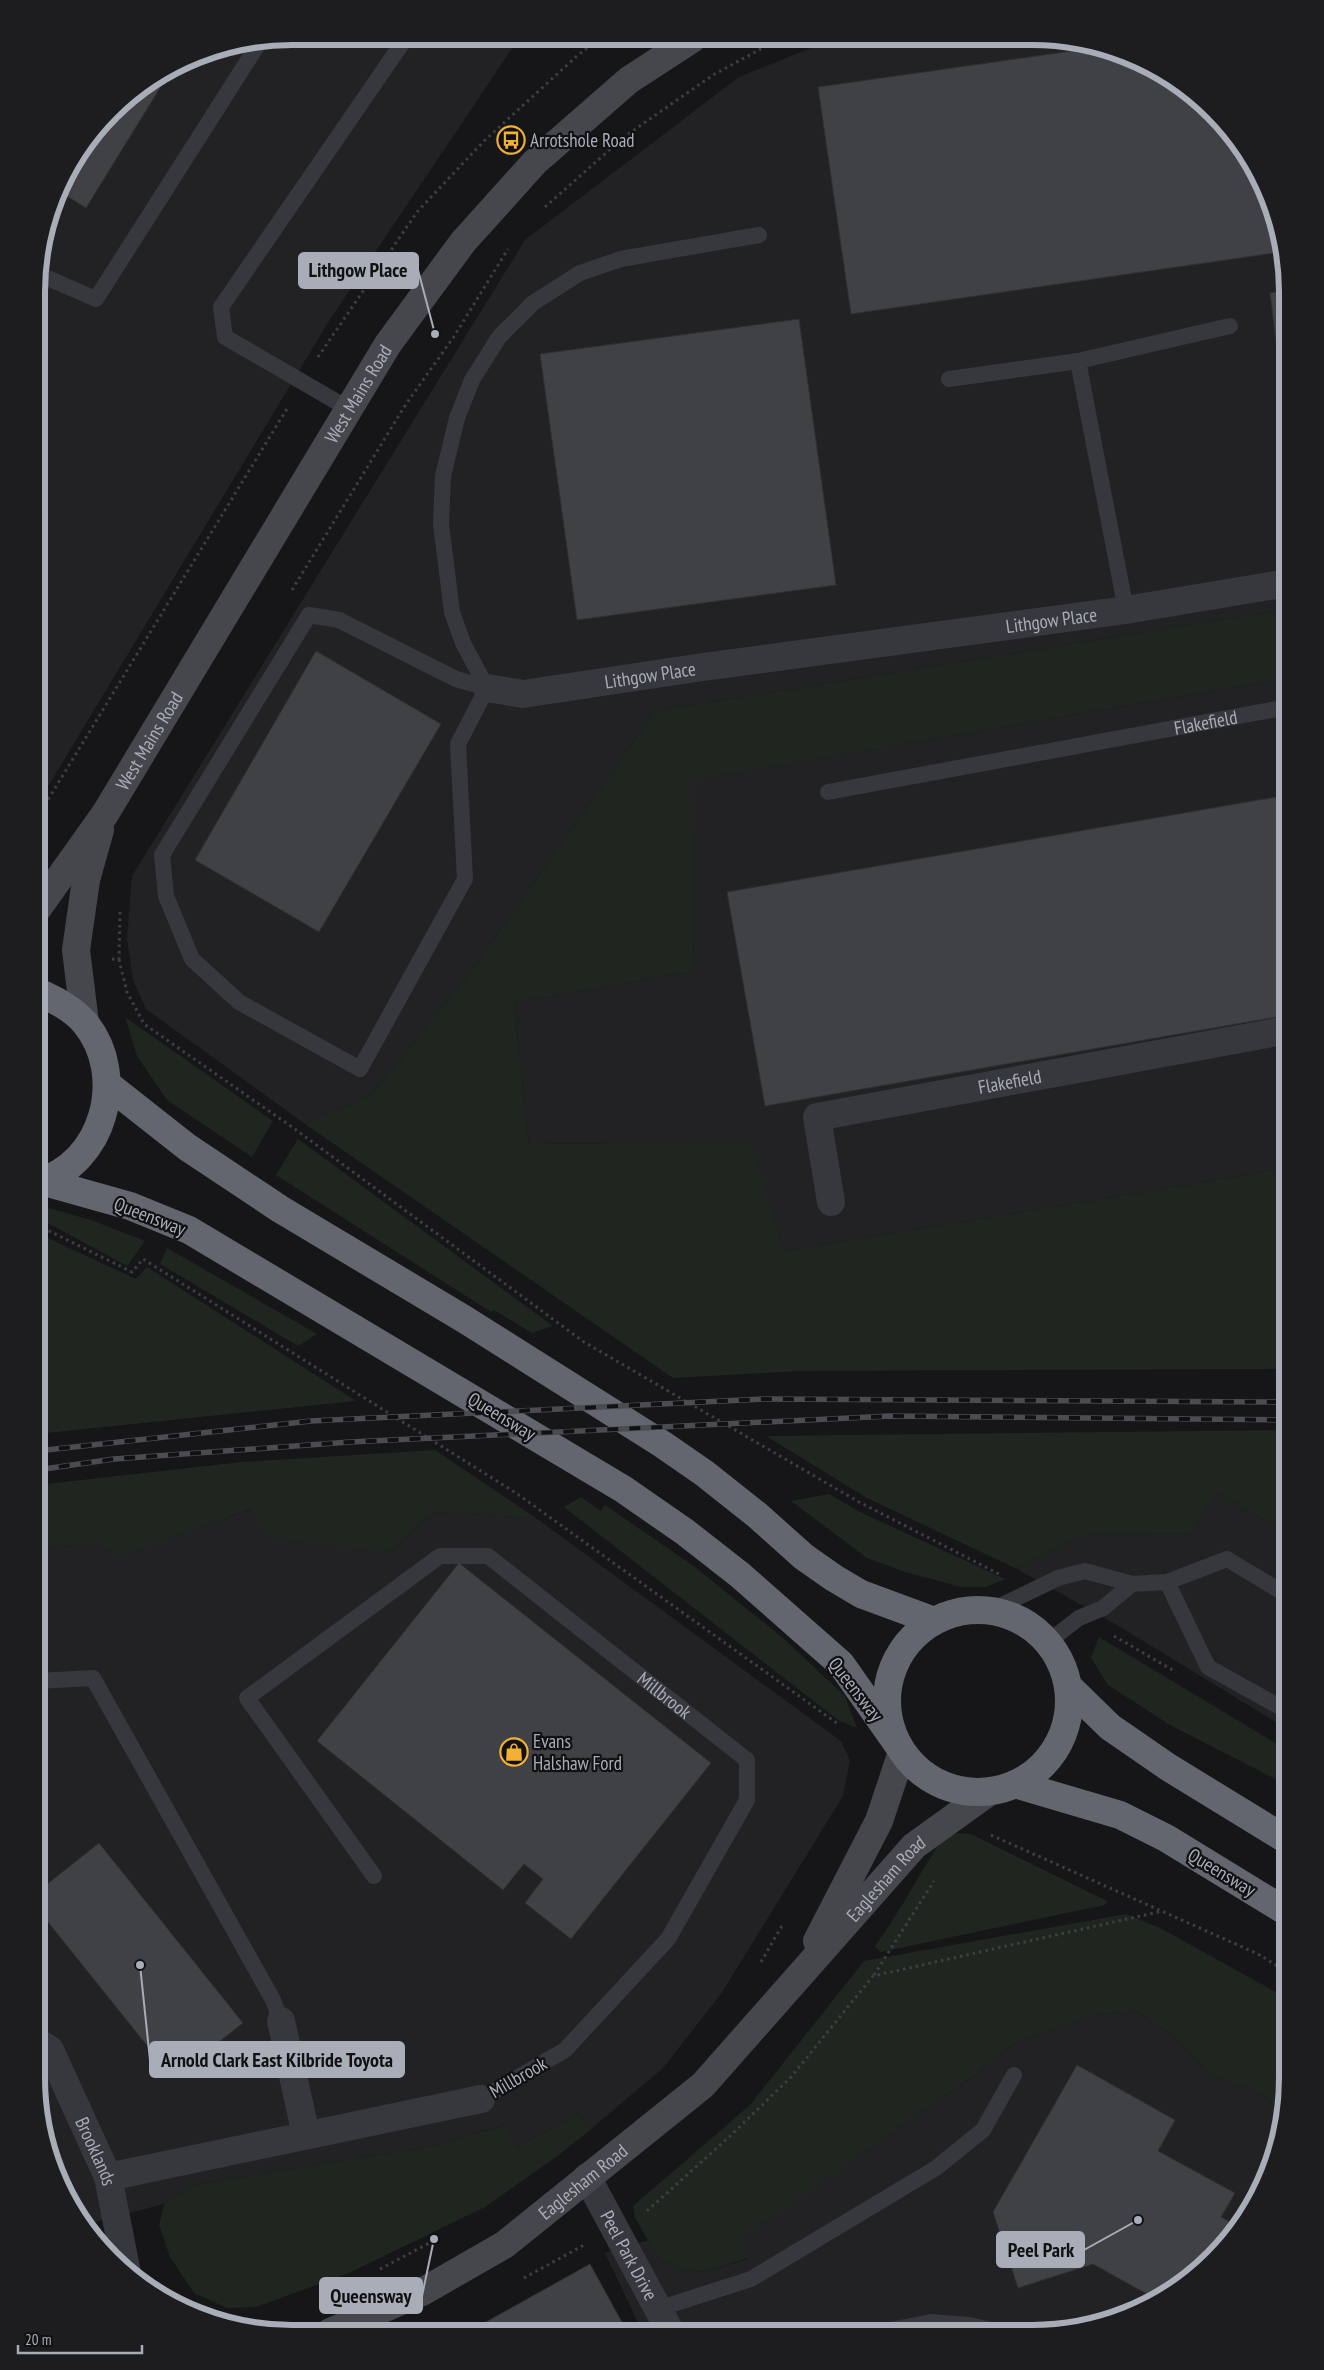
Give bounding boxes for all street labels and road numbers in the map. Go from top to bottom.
street label: West Mains Road [319,340,397,447]
street label: Lithgow Place [1004,602,1099,638]
street label: Lithgow Place [603,656,697,694]
street label: West Mains Road [110,687,188,794]
street label: Flakefield [1172,705,1239,740]
street label: Flakefield [976,1064,1043,1099]
street label: Queensway [111,1191,190,1241]
street label: Queensway [464,1386,541,1446]
street label: Queensway [823,1652,889,1727]
street label: Millbrook [633,1666,697,1724]
street label: Eaglesham Road [841,1830,930,1926]
street label: Queensway [1184,1842,1261,1902]
street label: Millbrook [485,2051,552,2103]
street label: Brooklands [70,2113,121,2187]
street label: Eaglesham Road [533,2139,632,2225]
street label: Peel Park Drive [595,2206,663,2305]

